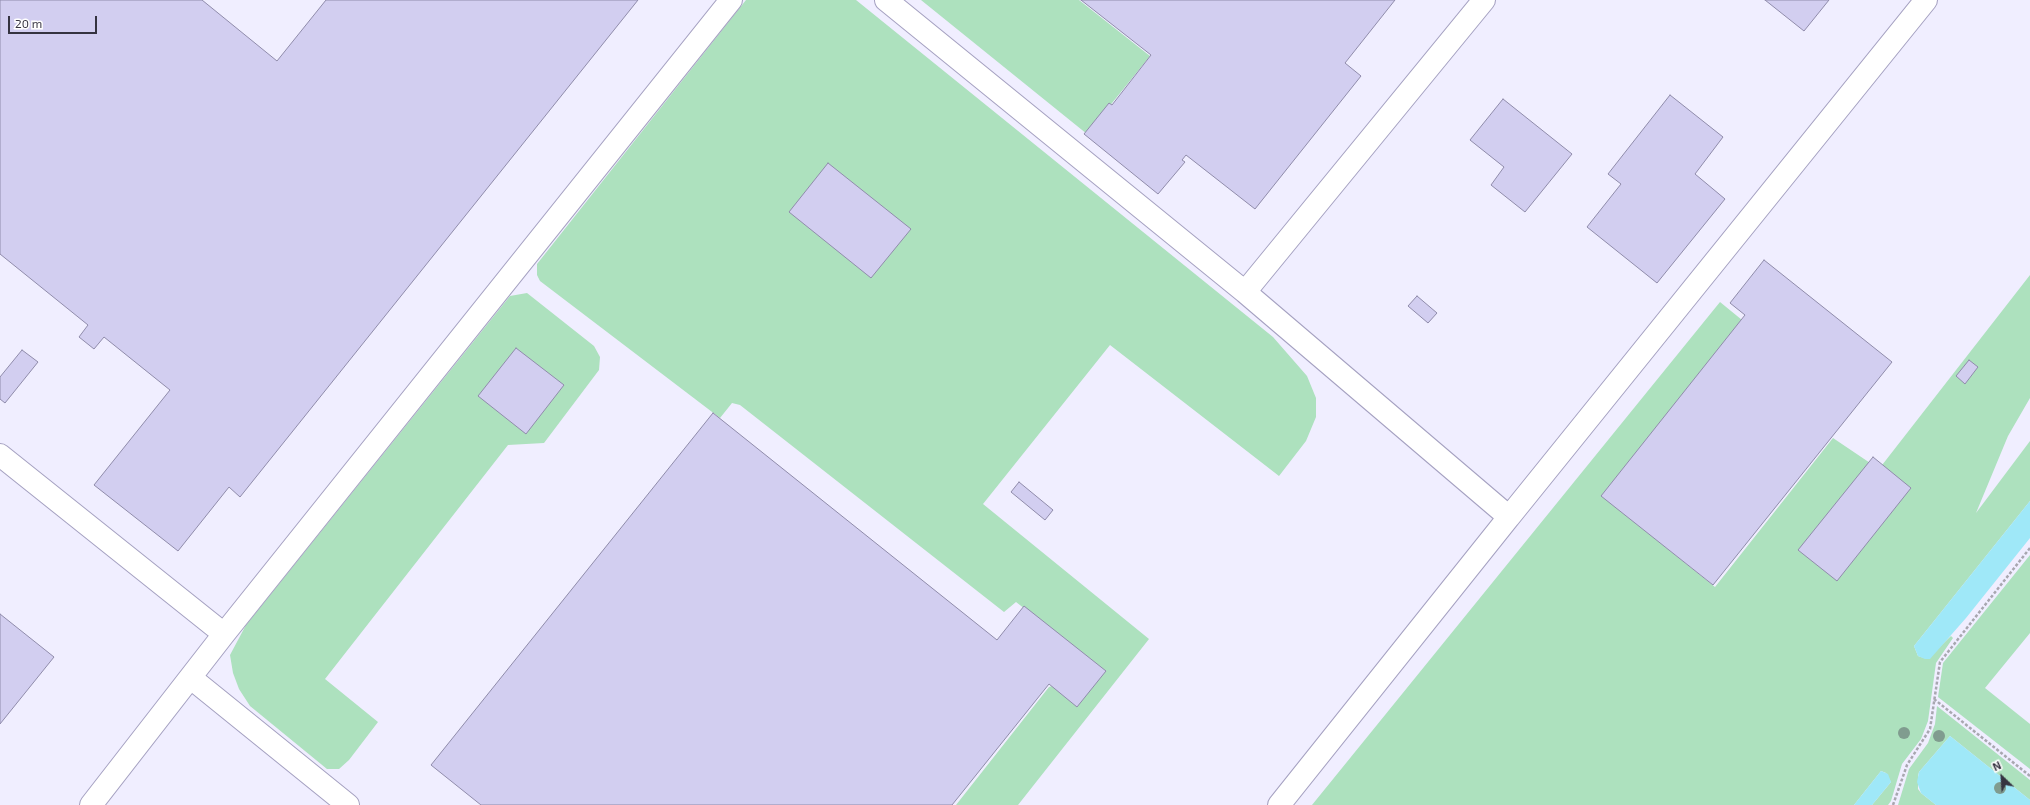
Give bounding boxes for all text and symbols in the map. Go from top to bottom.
scale bar [10,8,99,34]
text: 20 m [15,16,42,30]
north arrow [1982,757,2022,797]
text: N [1990,758,2003,773]

